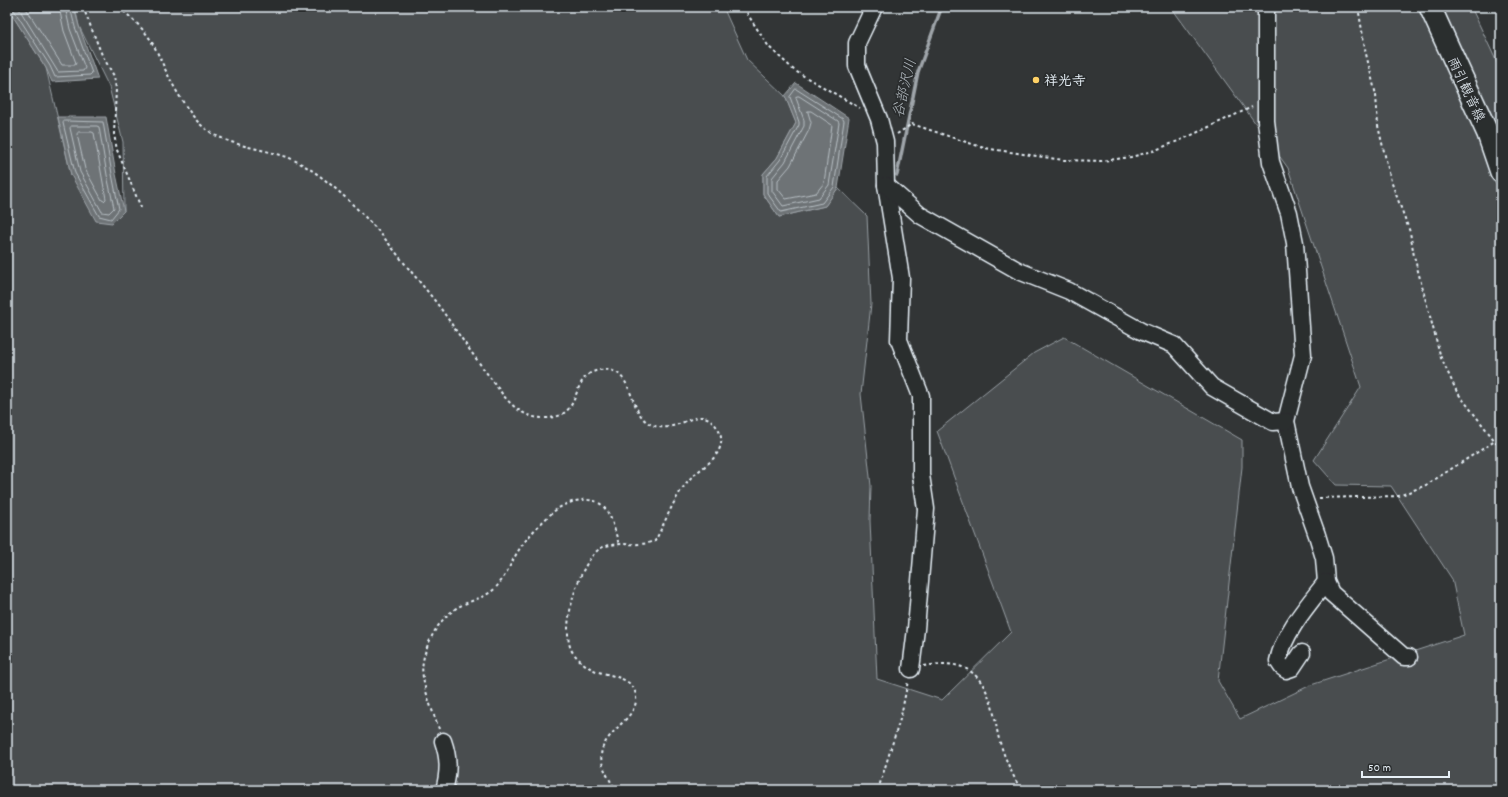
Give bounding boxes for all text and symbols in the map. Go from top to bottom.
street label: 雨引観音線 [1441,54,1489,126]
water label: 谷部沢川 [888,57,923,120]
place label: 祥光寺 [1044,72,1086,92]
marker: 祥光寺 [1031,75,1041,85]
scale bar [1362,753,1449,779]
text: 50 m [1368,760,1391,777]

